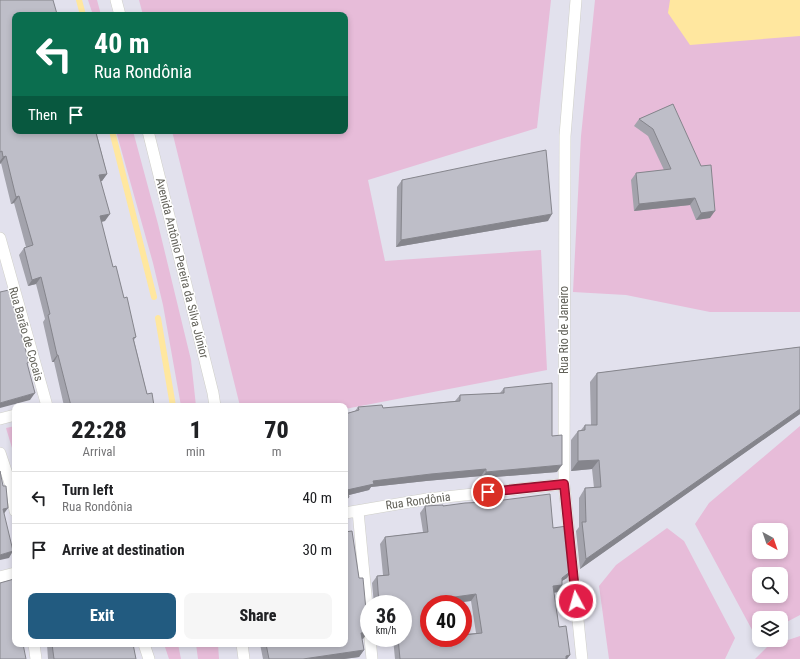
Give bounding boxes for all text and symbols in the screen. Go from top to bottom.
text: 40 m [94,27,150,60]
icon: left [28,28,80,80]
text: Rua Rondônia [94,61,192,82]
icon: arrive [65,104,87,126]
text: Then [28,106,57,124]
street label: Avenida Antônio Pereira da Silva Júnior [153,176,211,360]
street label: Rua Barão de Cocais [6,285,46,383]
street label: Rua Rio de Janeiro [557,286,571,374]
text: 22:28 [71,416,127,444]
text: 1 [189,416,202,444]
text: 70 [264,416,289,444]
text: Arrival [82,444,116,459]
text: min [186,444,205,459]
text: m [272,444,281,459]
pin [471,475,505,509]
text: Turn left [62,481,113,499]
icon: arrive [477,481,499,503]
icon: left [28,487,50,509]
text: 40 m [302,489,332,507]
street label: Rua Rondônia [385,489,451,512]
text: Rua Rondônia [62,499,133,514]
north arrow [752,523,788,559]
map controls [752,523,788,647]
icon: arrive [28,539,50,561]
text: Arrive at destination [62,541,185,559]
text: 30 m [302,541,332,559]
button: search [752,567,788,603]
position arrow [555,580,597,622]
button: Exit [28,593,176,639]
button: Share [184,593,332,639]
speed limit sign: 40 [420,595,472,647]
text: 36 [376,604,396,628]
button: layers [752,611,788,647]
text: km/h [376,625,396,636]

